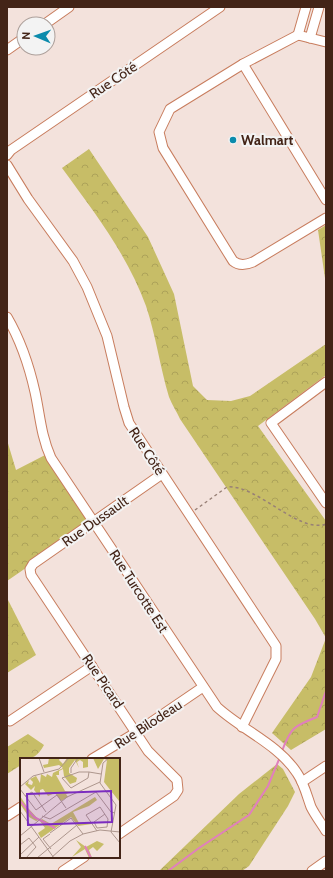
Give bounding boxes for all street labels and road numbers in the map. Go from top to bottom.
street label: Rue Côté [86,57,140,103]
street label: Rue Côté [125,424,169,478]
street label: Rue Dussault [58,491,132,550]
street label: Rue Turcotte Est [105,546,173,636]
street label: Rue Picard [78,650,128,712]
street label: Rue Bilodeau [111,695,185,753]

